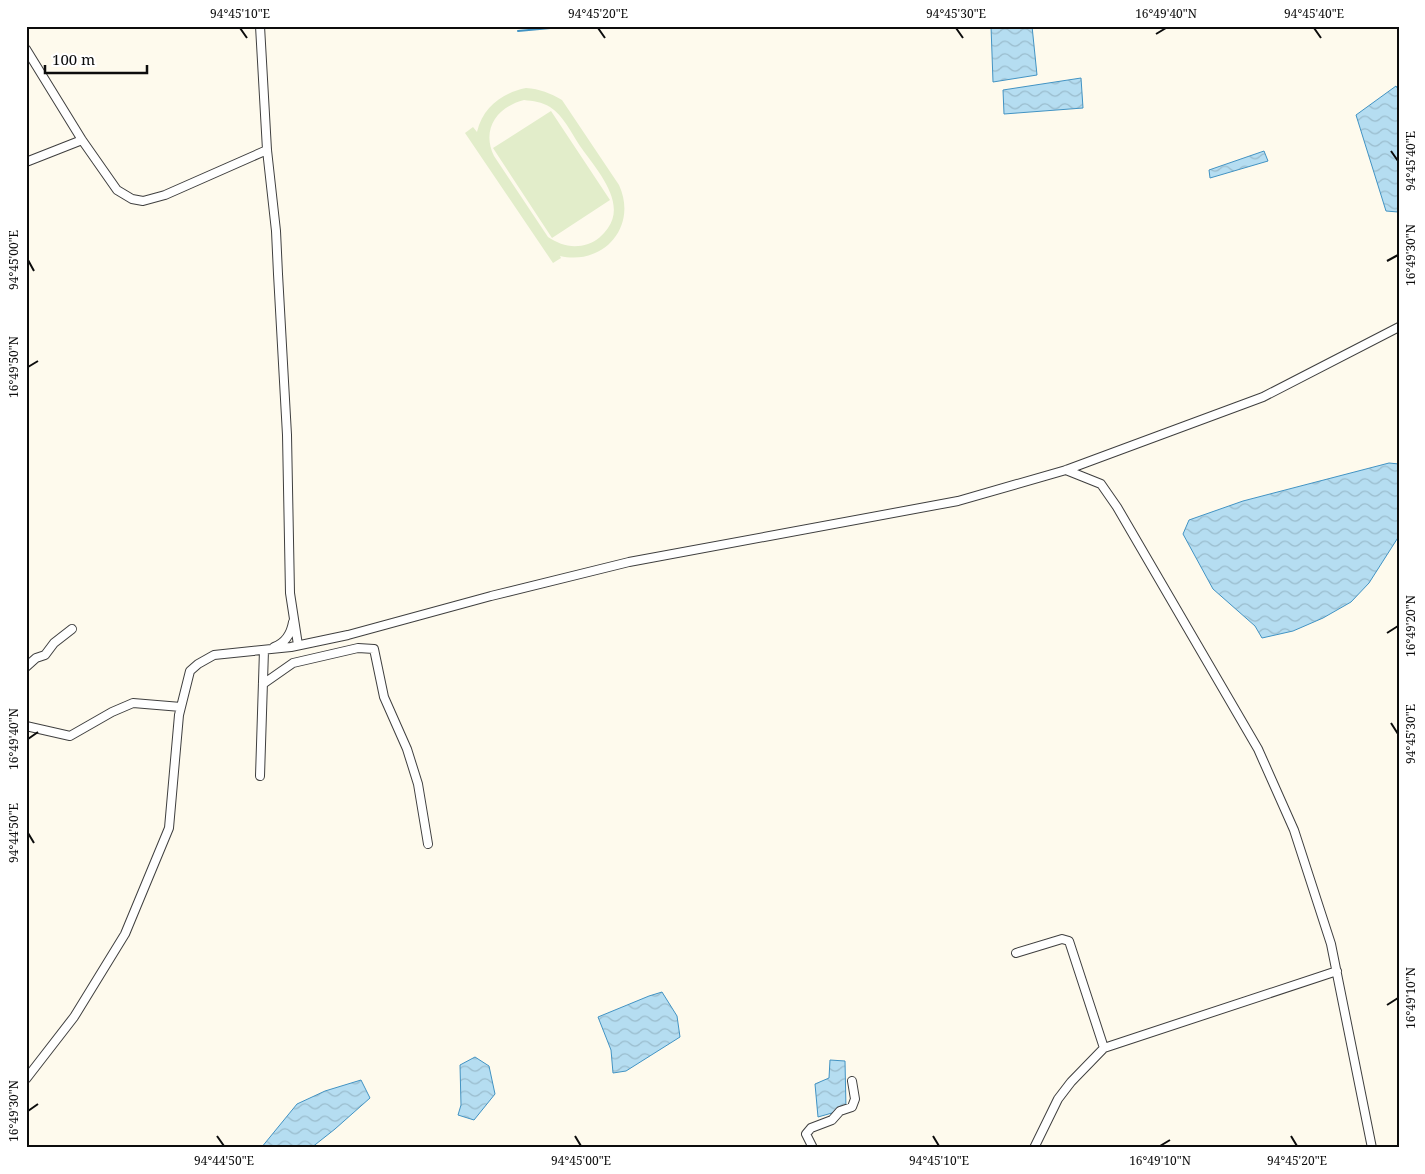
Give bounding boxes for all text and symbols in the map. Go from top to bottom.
text: 94°45'10"E [210,5,270,22]
text: 94°45'20"E [568,5,628,22]
text: 94°45'30"E [926,5,986,22]
text: 16°49'40"N [1135,5,1197,22]
text: 94°45'40"E [1284,5,1344,22]
scale bar [45,42,148,74]
text: 100 m [52,49,95,69]
text: 94°45'40"E [1402,131,1419,191]
text: 16°49'30"N [1402,224,1419,286]
text: 94°45'00"E [5,230,22,290]
text: 16°49'50"N [5,336,22,398]
text: 16°49'20"N [1402,595,1419,657]
text: 94°45'30"E [1402,704,1419,764]
text: 16°49'40"N [5,708,22,770]
text: 94°44'50"E [5,803,22,863]
text: 16°49'10"N [1402,967,1419,1029]
text: 16°49'30"N [5,1080,22,1142]
text: 94°44'50"E [194,1152,254,1169]
text: 94°45'00"E [551,1152,611,1169]
text: 94°45'10"E [909,1152,969,1169]
text: 16°49'10"N [1129,1152,1191,1169]
text: 94°45'20"E [1267,1152,1327,1169]

